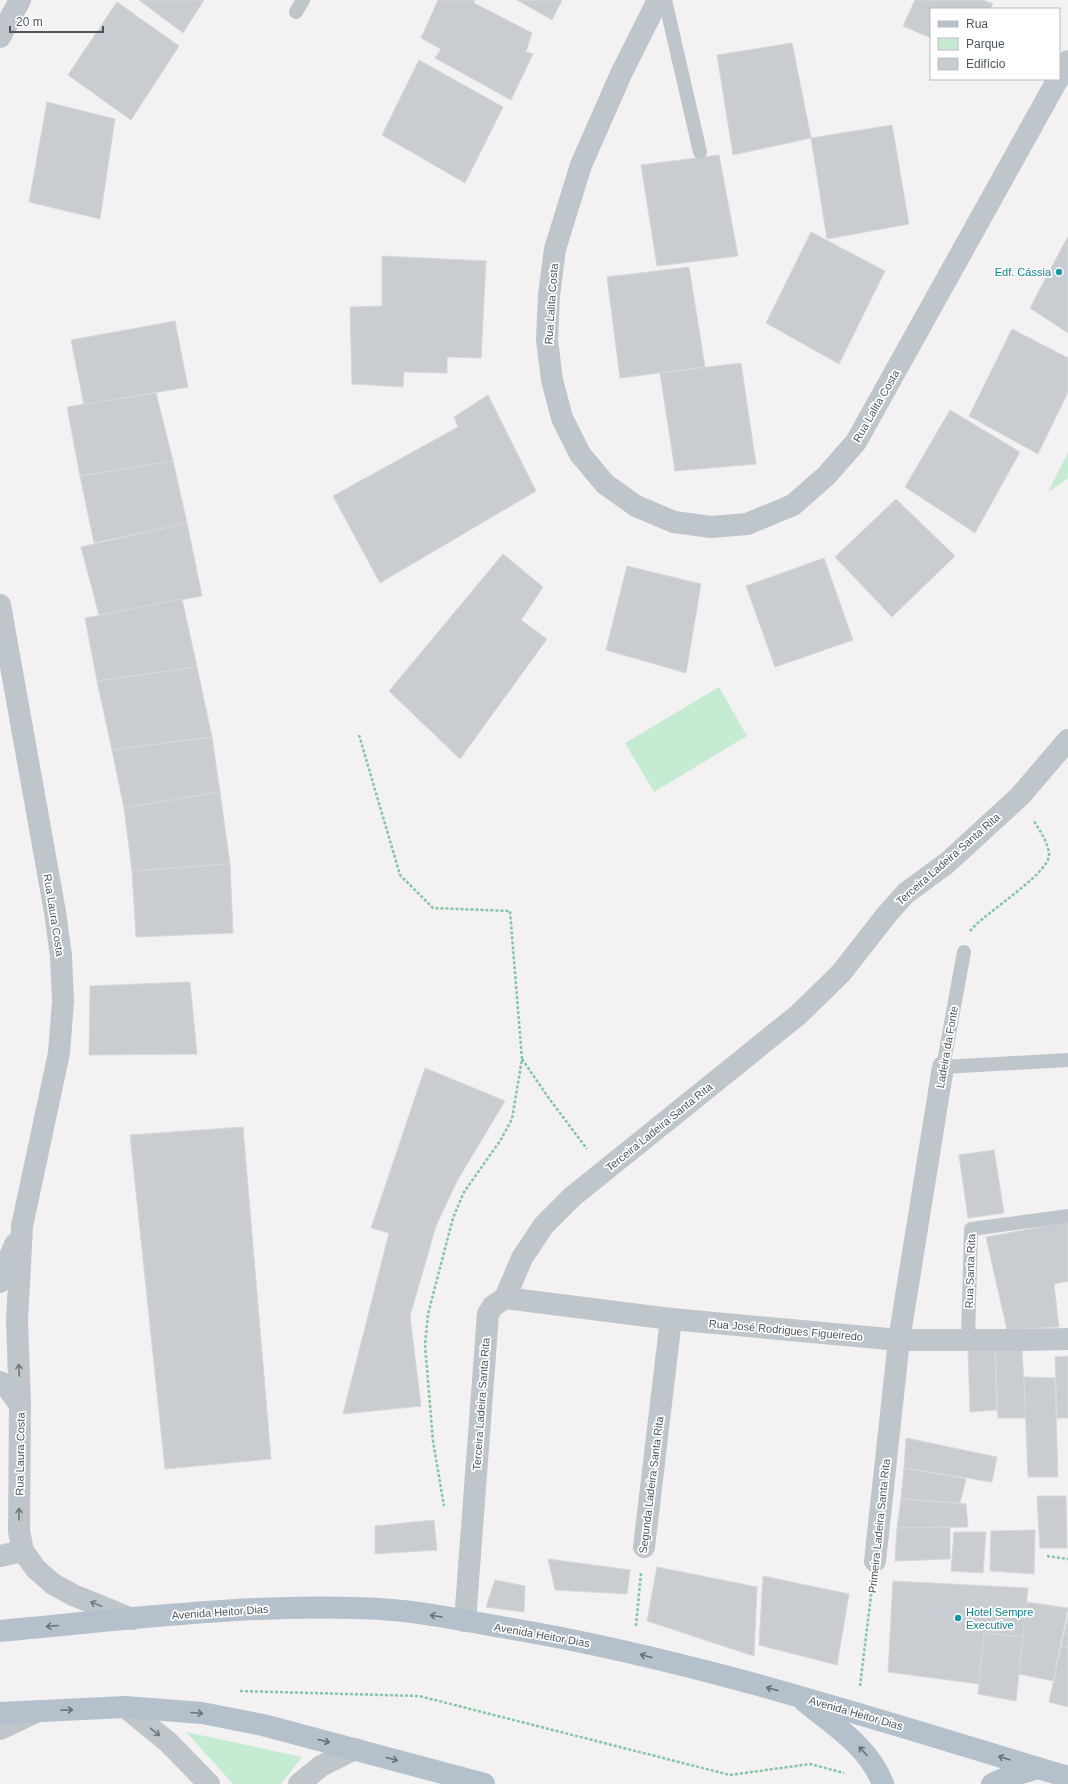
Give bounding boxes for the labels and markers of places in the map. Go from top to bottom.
place label: Edf. Cássia [995,266,1052,278]
marker: Edf. Cássia [1054,267,1064,277]
place label: Hotel Sempre Executive [966,1606,1033,1631]
marker: Hotel Sempre Executive [953,1613,963,1623]

